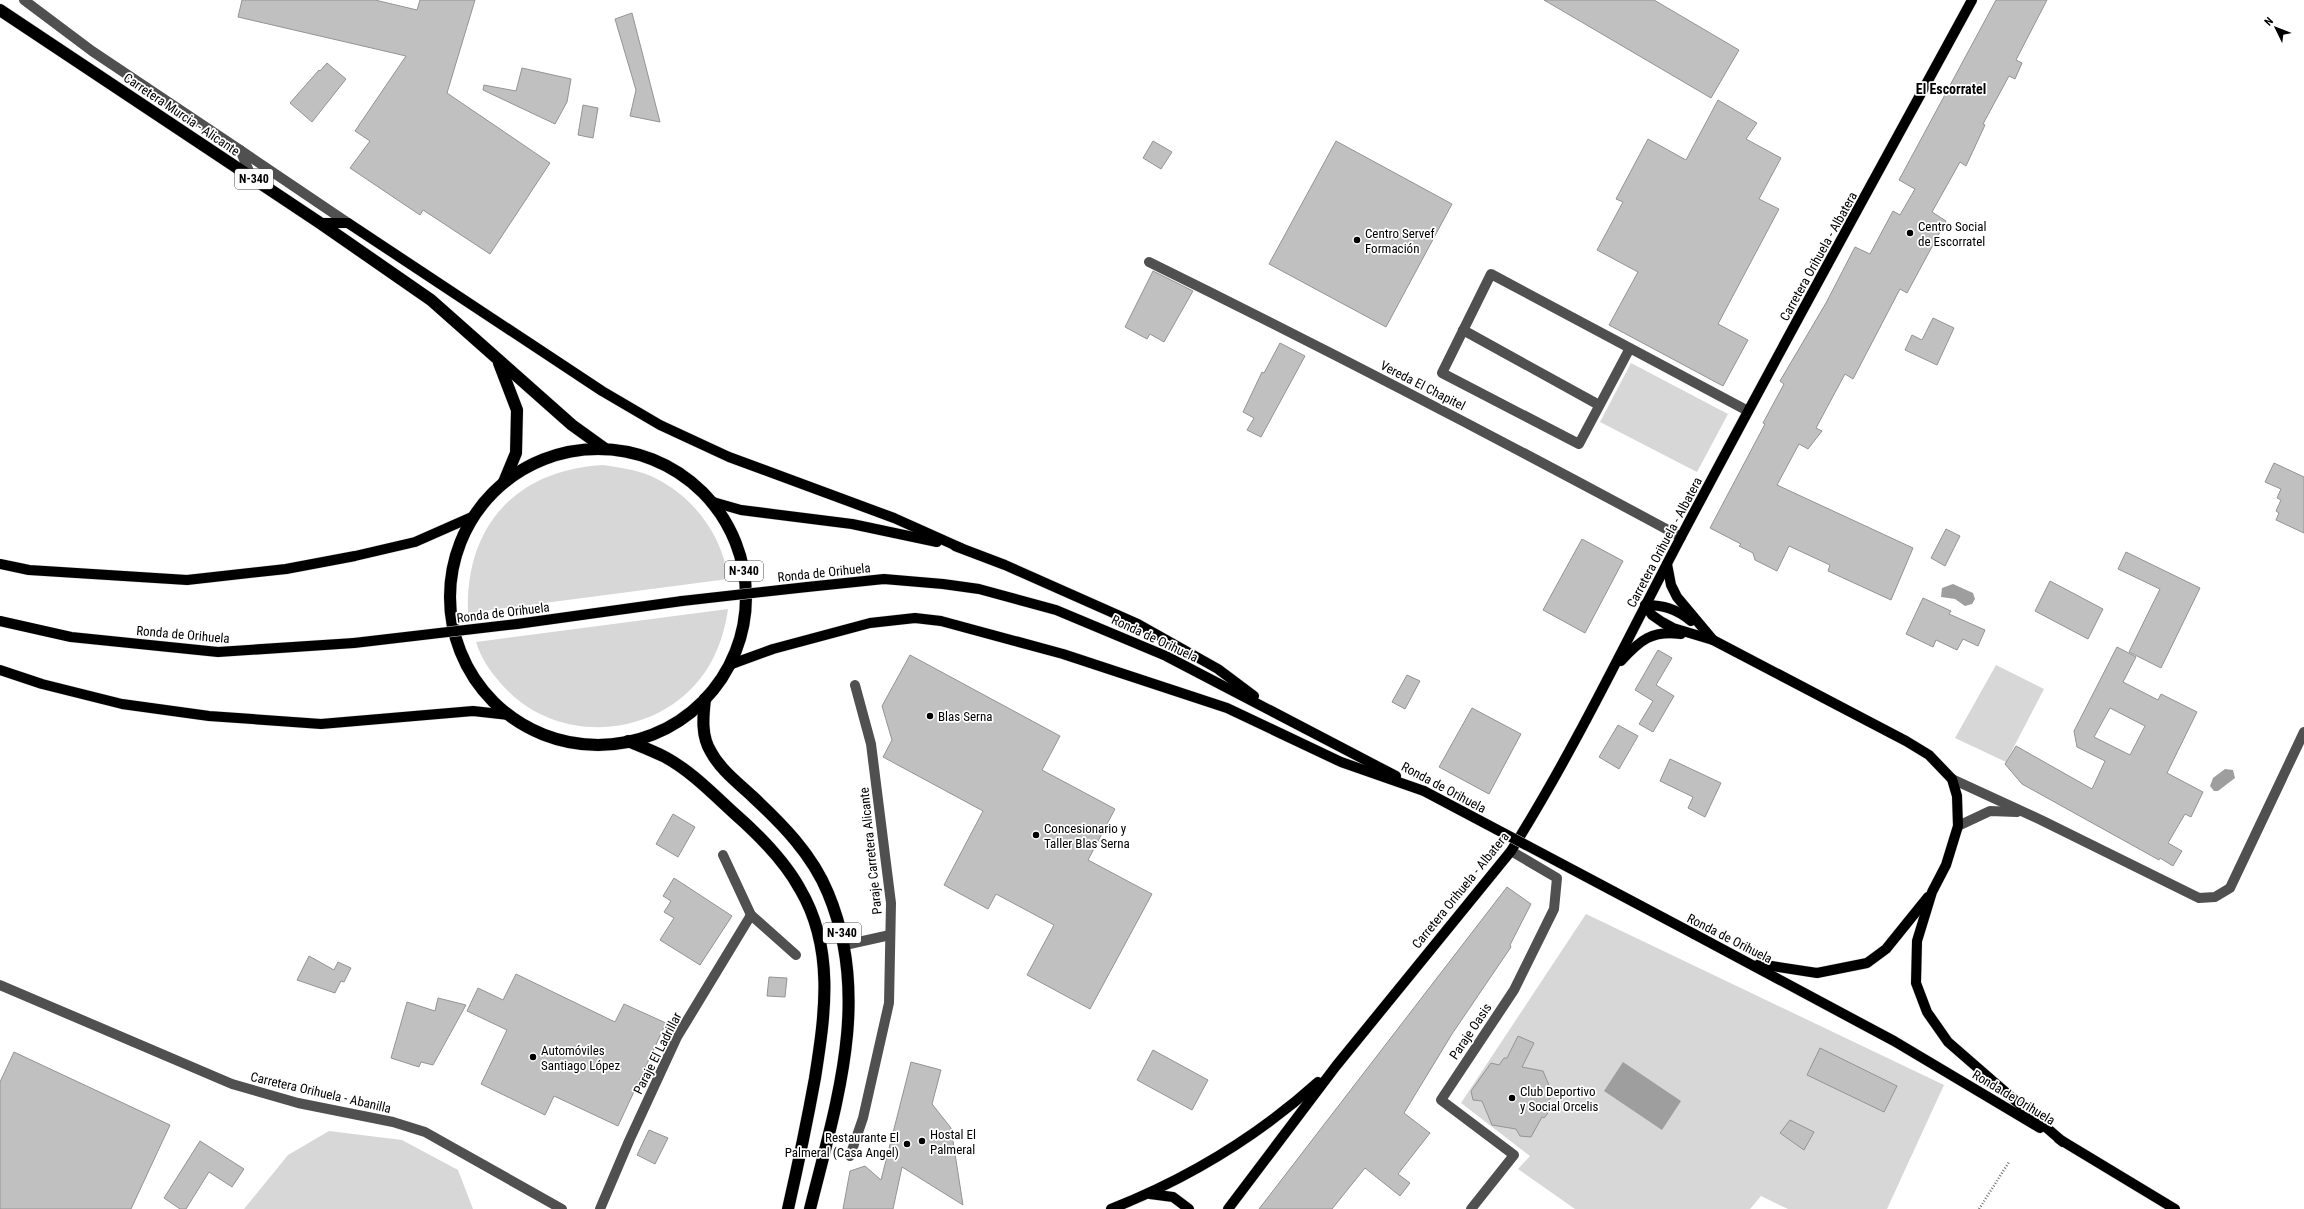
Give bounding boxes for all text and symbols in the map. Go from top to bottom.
north arrow [2256,8,2296,48]
text: N [2262,14,2276,28]
street label: Carretera Murcia - Alicante [121,70,243,159]
district label: El Escorratel [1916,81,1986,97]
road number: N-340 [235,169,273,189]
street label: Carretera Orihuela - Albatera [1777,189,1860,323]
place label: Centro Social de Escorratel [1918,219,1986,249]
place label: Centro Servef Formación [1365,226,1435,256]
marker: Centro Social de Escorratel [1905,228,1915,238]
marker: Centro Servef Formación [1352,235,1362,245]
street label: Vereda El Chapitel [1378,358,1468,413]
street label: Carretera Orihuela - Albatera [1624,475,1705,610]
street label: Ronda de Orihuela [777,560,871,585]
road number: N-340 [725,561,763,581]
street label: Ronda de Orihuela [456,599,550,626]
street label: Ronda de Orihuela [1109,612,1200,665]
street label: Ronda de Orihuela [136,623,230,646]
place label: Blas Serna [938,709,993,724]
marker: Blas Serna [925,711,935,721]
street label: Ronda de Orihuela [1399,759,1489,816]
street label: Paraje Carretera Alicante [856,787,885,915]
place label: Concesionario y Taller Blas Serna [1044,821,1130,851]
street label: Carretera Orihuela - Albatera [1409,829,1512,951]
marker: Concesionario y Taller Blas Serna [1031,830,1041,840]
street label: Ronda de Orihuela [1685,911,1775,966]
road number: N-340 [823,923,861,943]
street label: Paraje Oasis [1446,1000,1495,1062]
street label: Paraje El Ladrillar [630,1010,684,1097]
place label: Automóviles Santiago López [541,1043,620,1073]
marker: Automóviles Santiago López [528,1052,538,1062]
street label: Ronda de Orihuela [1970,1067,2058,1128]
street label: Carretera Orihuela - Abanilla [249,1069,393,1116]
place label: Club Deportivo y Social Orcelis [1520,1084,1599,1114]
marker: Club Deportivo y Social Orcelis [1507,1093,1517,1103]
place label: Hostal El Palmeral [930,1127,976,1157]
place label: Restaurante El Palmeral (Casa Angel) [785,1130,899,1160]
marker: Hostal El Palmeral [917,1136,927,1146]
marker: Restaurante El Palmeral (Casa Angel) [902,1139,912,1149]

